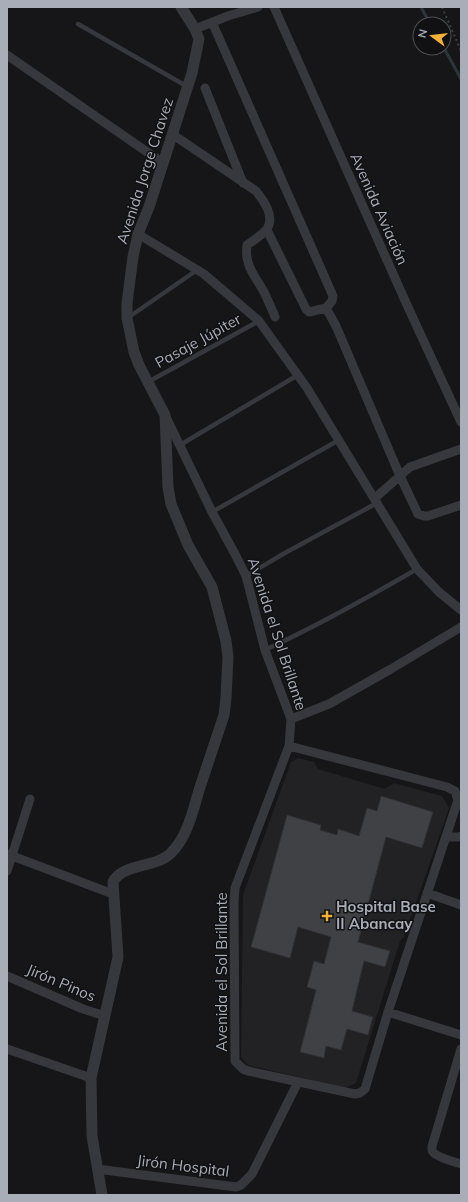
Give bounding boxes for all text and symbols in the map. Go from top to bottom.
north arrow [412,16,452,56]
text: N [415,28,430,39]
street label: Avenida Jorge Chavez [112,95,177,246]
street label: Avenida Aviación [346,150,413,268]
street label: Pasaje Júpiter [151,309,245,372]
street label: Avenida el Sol Brillante [244,555,311,713]
street label: Avenida el Sol Brillante [212,892,231,1052]
place label: Hospital Base II Abancay [336,897,436,933]
marker: Hospital Base II Abancay [321,910,333,922]
street label: Jirón Pinos [24,959,99,1006]
street label: Jirón Hospital [136,1150,230,1181]

